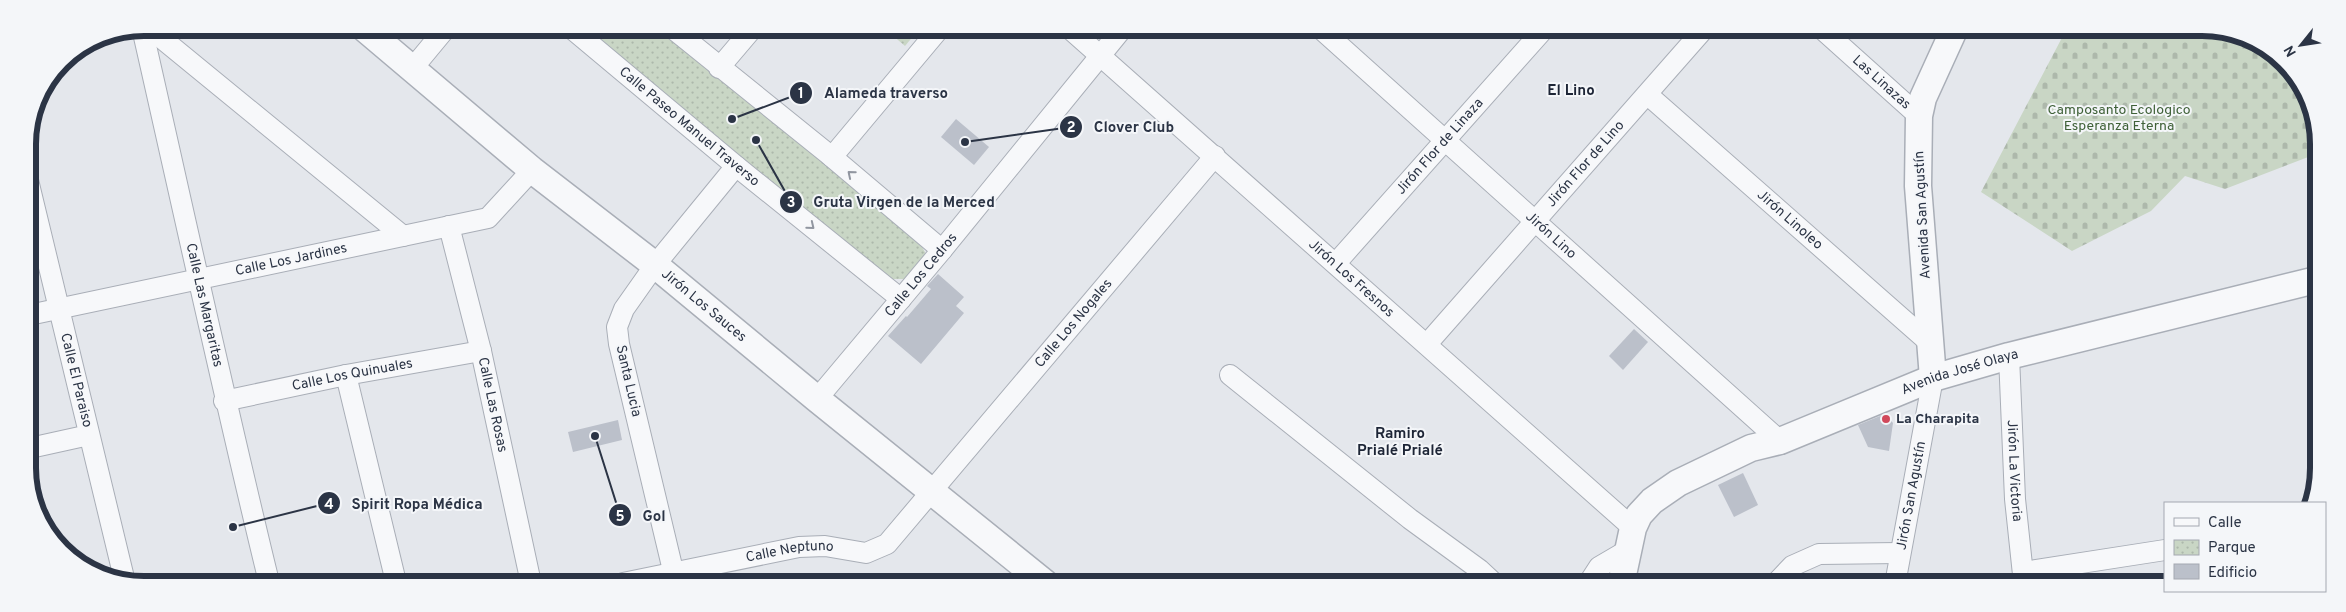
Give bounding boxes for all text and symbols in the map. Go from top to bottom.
north arrow [2276,20,2326,70]
text: N [2281,42,2301,59]
street label: Las Linazas [1849,52,1914,113]
street label: Calle Paseo Manuel Traverso [616,63,763,190]
callout: Alameda traverso [788,78,958,108]
district label: El Lino [1547,82,1595,101]
text: 1 [798,85,804,104]
text: Alameda traverso [824,85,948,104]
street label: Jirón Flor de Linaza [1392,95,1487,198]
park label: Camposanto Ecologico Esperanza Eterna [2047,102,2191,135]
callout: Clover Club [1058,112,1184,142]
street label: Jirón Flor de Lino [1543,117,1628,210]
text: 2 [1066,119,1076,138]
text: Clover Club [1094,119,1174,138]
street label: Avenida San Agustín [1911,150,1935,280]
one-way arrow [848,171,857,179]
street label: Jirón Linoleo [1754,186,1826,253]
callout: Gruta Virgen de la Merced [778,187,1005,217]
text: 3 [787,194,796,213]
text: Gruta Virgen de la Merced [813,194,995,213]
street label: Jirón Lino [1522,208,1580,263]
one-way arrow [805,221,814,229]
street label: Calle Los Cedros [881,229,961,320]
street label: Jirón Los Fresnos [1305,236,1398,321]
street label: Calle Los Jardines [234,240,349,280]
street label: Calle Las Margaritas [182,241,227,369]
street label: Jirón Los Sauces [658,265,750,346]
street label: Calle Los Nogales [1031,275,1116,371]
street label: Calle El Paraiso [57,331,96,429]
street label: Santa Lucia [612,344,644,418]
street label: Avenida José Olaya [1899,346,2020,399]
street label: Calle Los Quinuales [290,355,414,395]
street label: Calle Las Rosas [474,356,511,454]
place label: La Charapita [1896,411,1979,428]
marker: La Charapita [1880,413,1892,425]
street label: Jirón La Victoria [2003,420,2026,523]
district label: Ramiro Prialé Prialé [1357,425,1443,461]
street label: Jirón San Agustín [1893,440,1930,551]
callout: Spirit Ropa Médica [316,488,492,518]
text: 4 [324,496,334,515]
text: Spirit Ropa Médica [351,496,483,515]
callout: Gol [608,500,676,530]
legend [2164,502,2326,592]
text: 5 [615,508,625,527]
text: Gol [642,508,666,527]
text: Calle [2208,514,2242,533]
street label: Calle Neptuno [744,537,835,566]
text: Parque [2208,539,2256,558]
text: Edificio [2208,564,2257,583]

